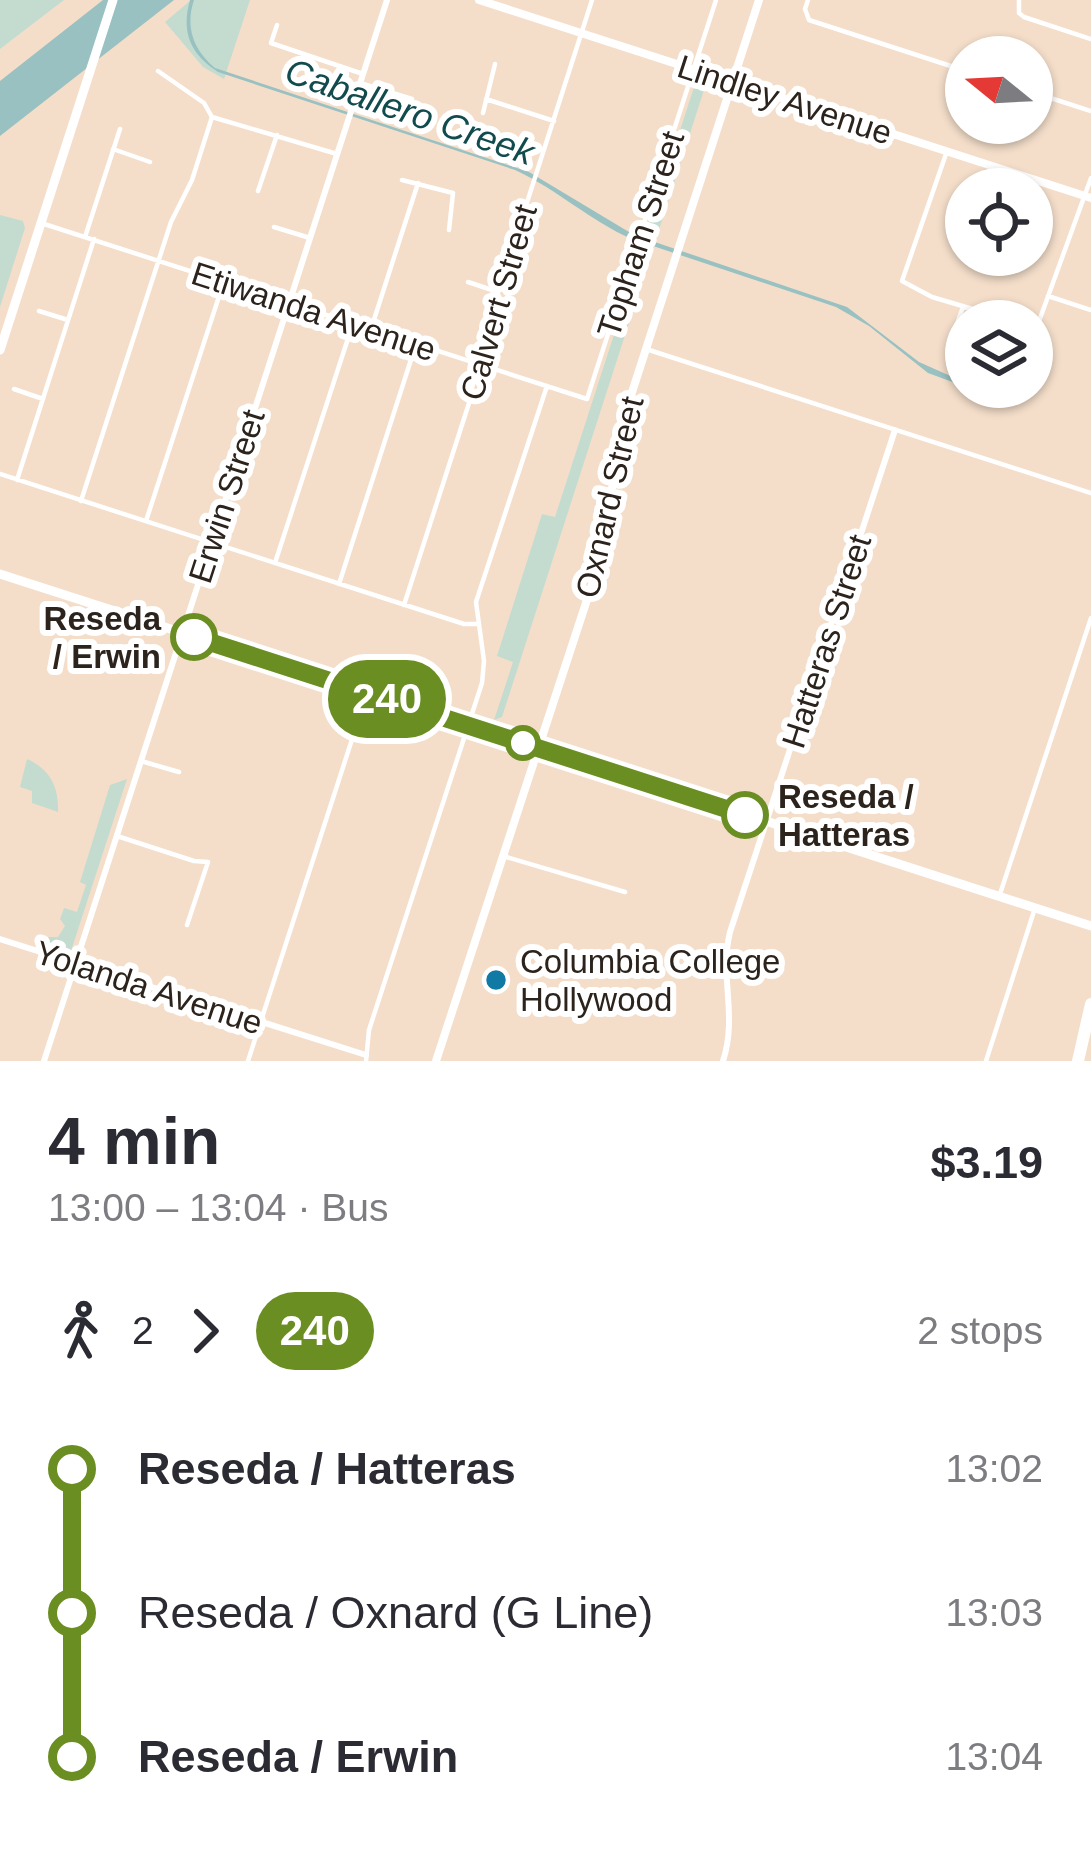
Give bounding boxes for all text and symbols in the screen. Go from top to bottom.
north arrow [945,36,1053,144]
map controls [945,36,1053,408]
street label: Lindley Avenue [673,47,897,152]
water label: Caballero Creek [280,50,541,174]
street label: Topham Street [590,126,691,342]
button: locate [945,168,1053,276]
street label: Calvert Street [453,200,544,404]
street label: Etiwanda Avenue [187,255,441,368]
button: layers [945,300,1053,408]
street label: Oxnard Street [568,393,651,601]
street label: Erwin Street [181,405,272,587]
street label: Hatteras Street [775,530,878,752]
place label: Reseda / Erwin [44,600,162,675]
marker: Reseda / Erwin [172,615,216,659]
line badge: 240 [318,660,456,738]
text: 240 [352,675,422,722]
unlabelled marker [507,727,539,759]
place label: Reseda / Hatteras [778,778,914,853]
marker: Reseda / Hatteras [723,793,767,837]
street label: Yolanda Avenue [31,933,267,1042]
place label: Columbia College Hollywood [520,943,780,1018]
marker: Columbia College Hollywood [483,967,509,993]
text: 4 min [48,1104,220,1178]
text: $3.19 [930,1137,1043,1188]
text: 13:00 – 13:04 · Bus [48,1186,388,1229]
icon: walk [48,1298,114,1364]
icon: forward [172,1298,238,1364]
text: 240 [280,1307,350,1354]
text: 2 [132,1309,154,1352]
text: 2 stops [917,1309,1043,1352]
text: Reseda / Hatteras [138,1443,516,1494]
text: 13:02 [945,1447,1043,1490]
text: Reseda / Oxnard (G Line) [138,1587,653,1638]
text: 13:03 [945,1591,1043,1634]
text: Reseda / Erwin [138,1731,458,1782]
text: 13:04 [945,1735,1043,1778]

